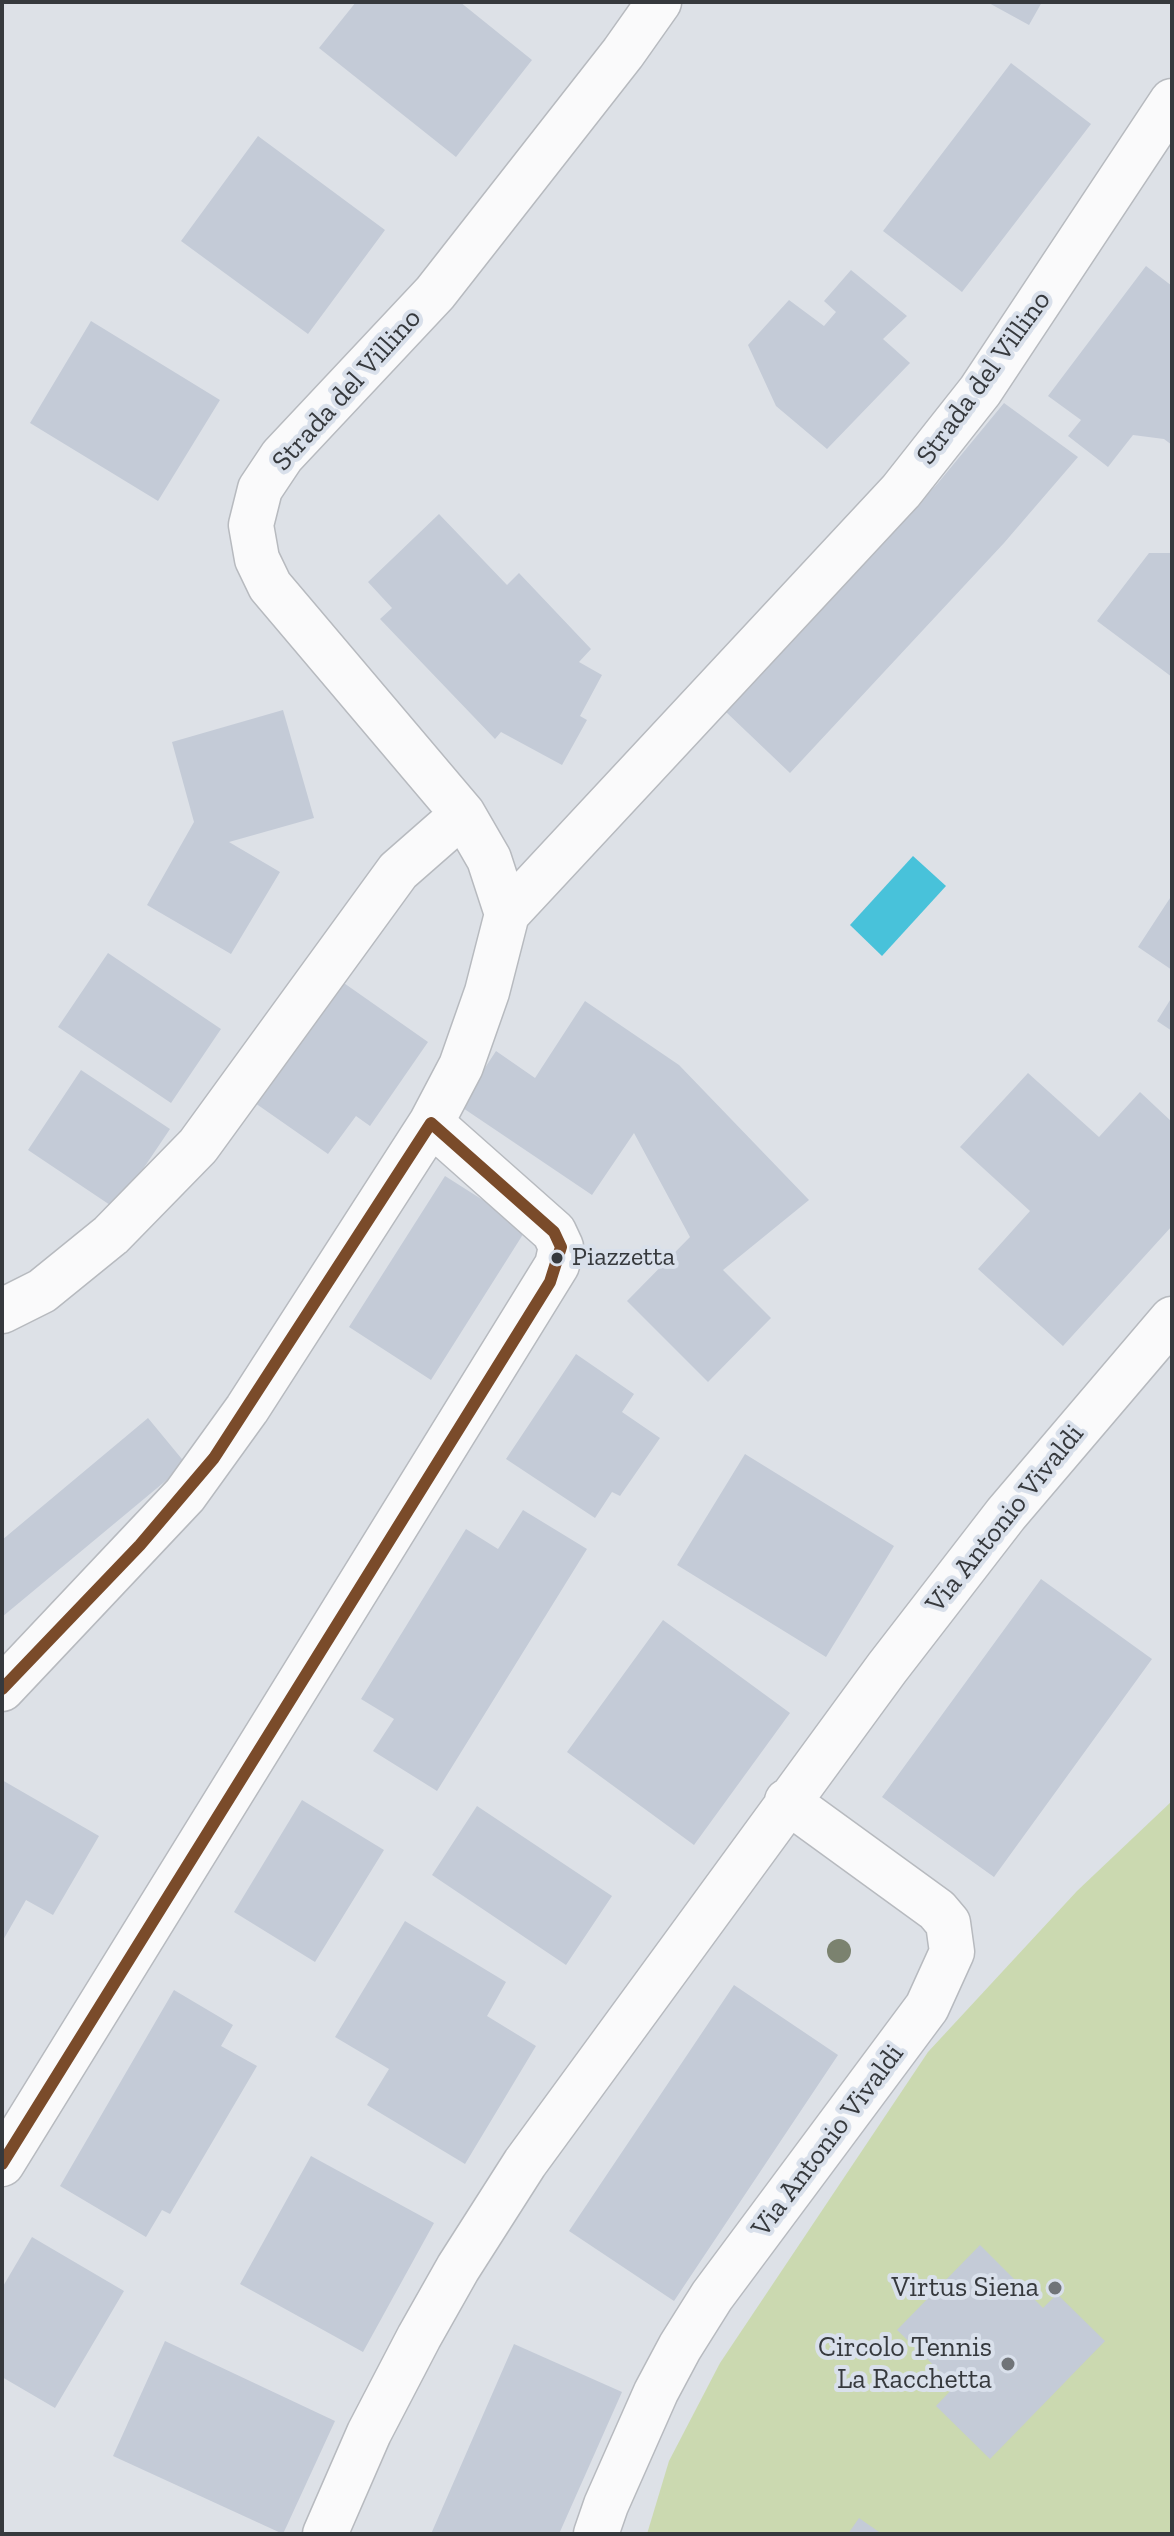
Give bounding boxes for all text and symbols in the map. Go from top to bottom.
street label: Strada del Villino [910,284,1058,472]
street label: Strada del Villino [265,302,429,478]
place label: Piazzetta [572,1242,675,1274]
marker: Piazzetta [549,1250,565,1266]
street label: Via Antonio Vivaldi [919,1418,1091,1620]
street label: Via Antonio Vivaldi [745,2038,911,2244]
place label: Virtus Siena [892,2271,1039,2305]
marker: Virtus Siena [1046,2279,1064,2297]
place label: Circolo Tennis La Racchetta [818,2331,992,2397]
marker: Circolo Tennis La Racchetta [999,2355,1017,2373]

